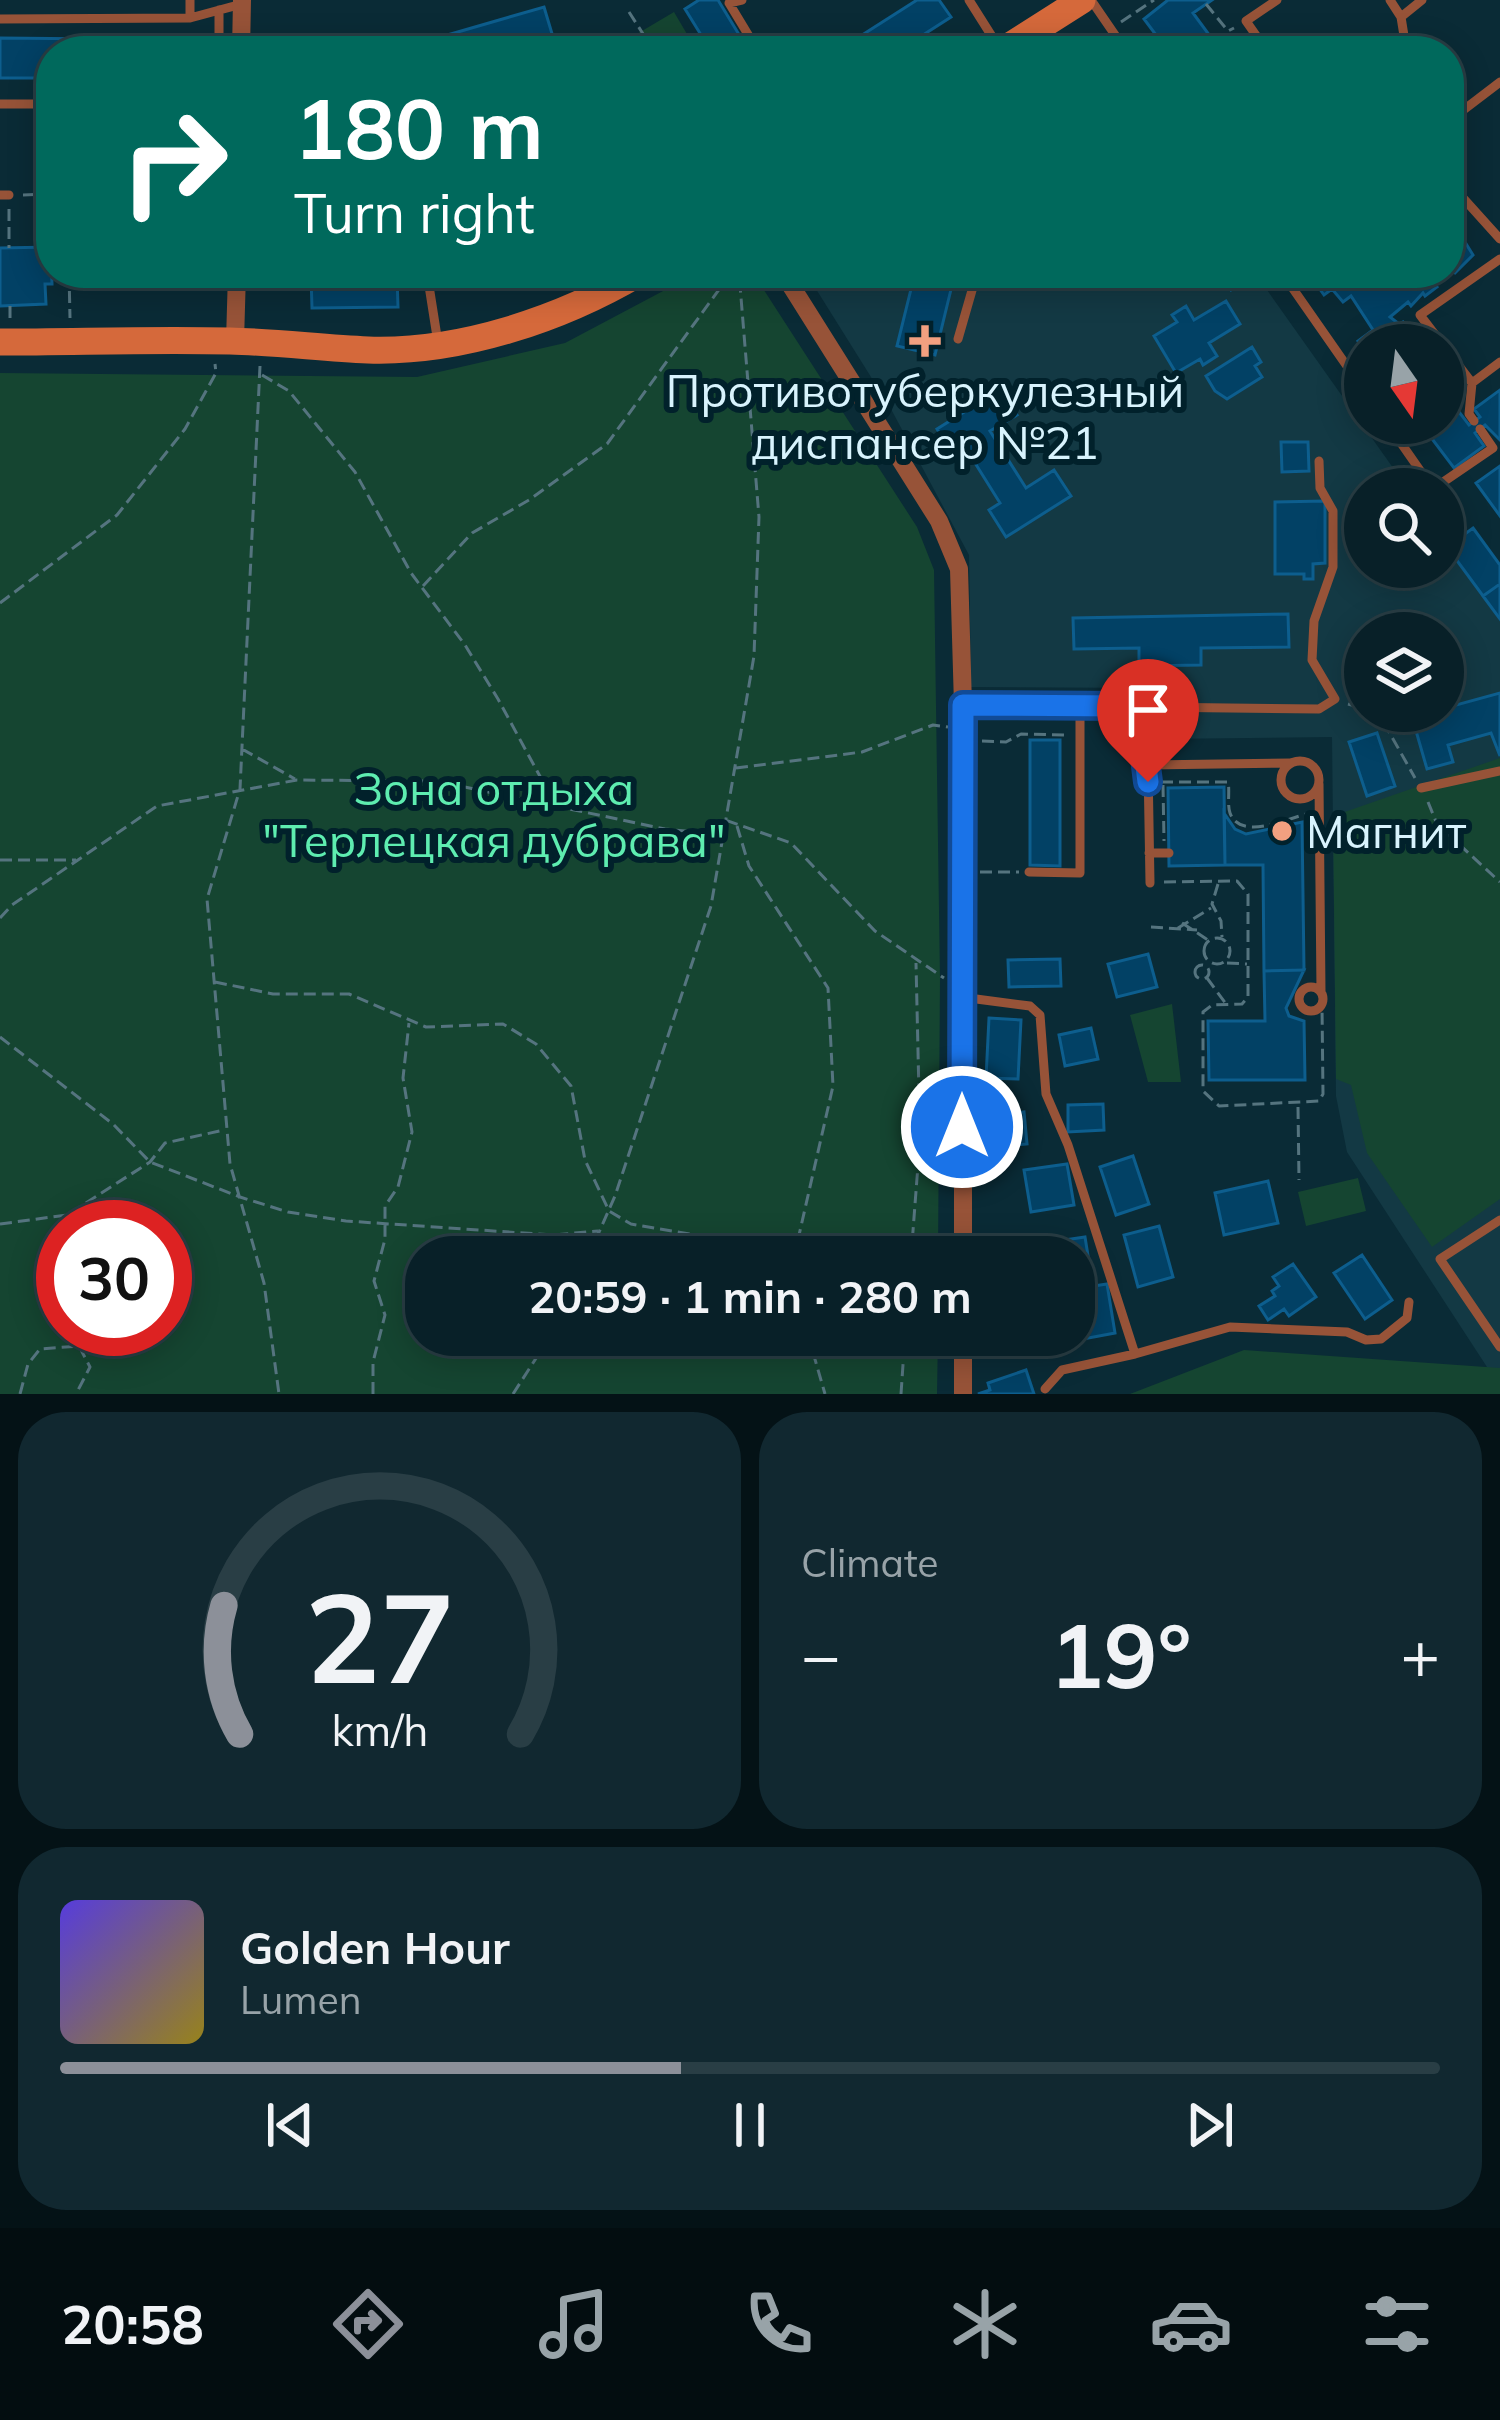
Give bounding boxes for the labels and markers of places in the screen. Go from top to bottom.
marker: Противотуберкулезный диспансер №21 [909,325,941,357]
place label: Противотуберкулезный диспансер №21 [666,362,1184,470]
pin [1097,659,1199,782]
place label: Магнит [1306,803,1467,859]
marker: Магнит [1269,818,1295,844]

